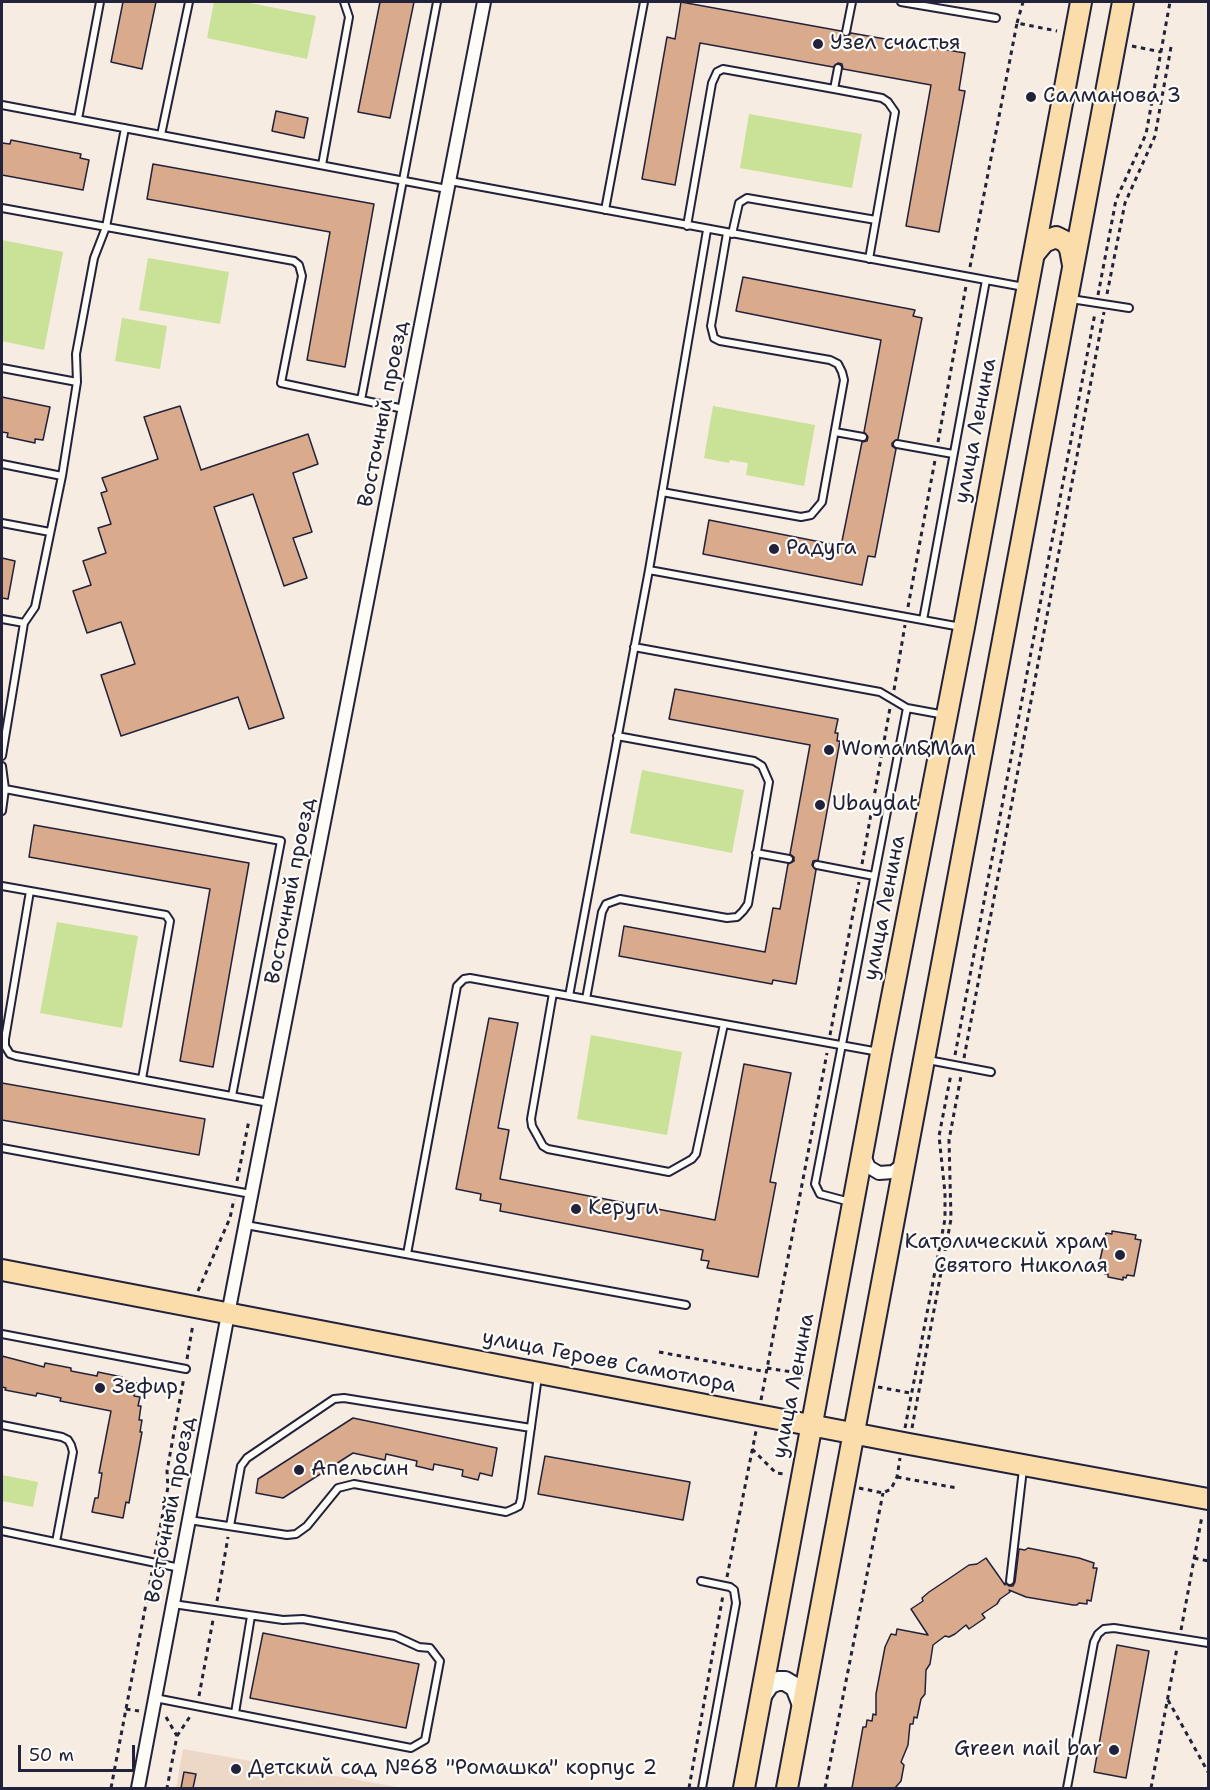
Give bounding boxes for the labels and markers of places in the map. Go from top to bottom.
place label: Узел счастья [830,31,960,57]
marker: Узел счастья [811,37,825,51]
place label: Салманова 3 [1043,84,1181,110]
marker: Салманова 3 [1024,90,1038,104]
place label: Радуга [786,536,857,562]
marker: Радуга [767,542,781,556]
place label: Woman&Man [841,737,976,763]
marker: Woman&Man [822,743,836,757]
place label: Ubaydat [832,792,918,818]
marker: Ubaydat [813,798,827,812]
place label: Керуги [588,1196,659,1222]
marker: Керуги [569,1202,583,1216]
place label: Католический храм Святого Николая [904,1230,1108,1280]
marker: Католический храм Святого Николая [1113,1248,1127,1262]
place label: Зефир [112,1375,178,1401]
marker: Зефир [93,1381,107,1395]
place label: Апельсин [311,1457,409,1483]
marker: Апельсин [292,1463,306,1477]
place label: Green nail bar [954,1737,1102,1763]
marker: Green nail bar [1107,1743,1121,1757]
place label: Детский сад №68 "Ромашка" корпус 2 [248,1756,657,1782]
marker: Детский сад №68 "Ромашка" корпус 2 [229,1762,243,1776]

